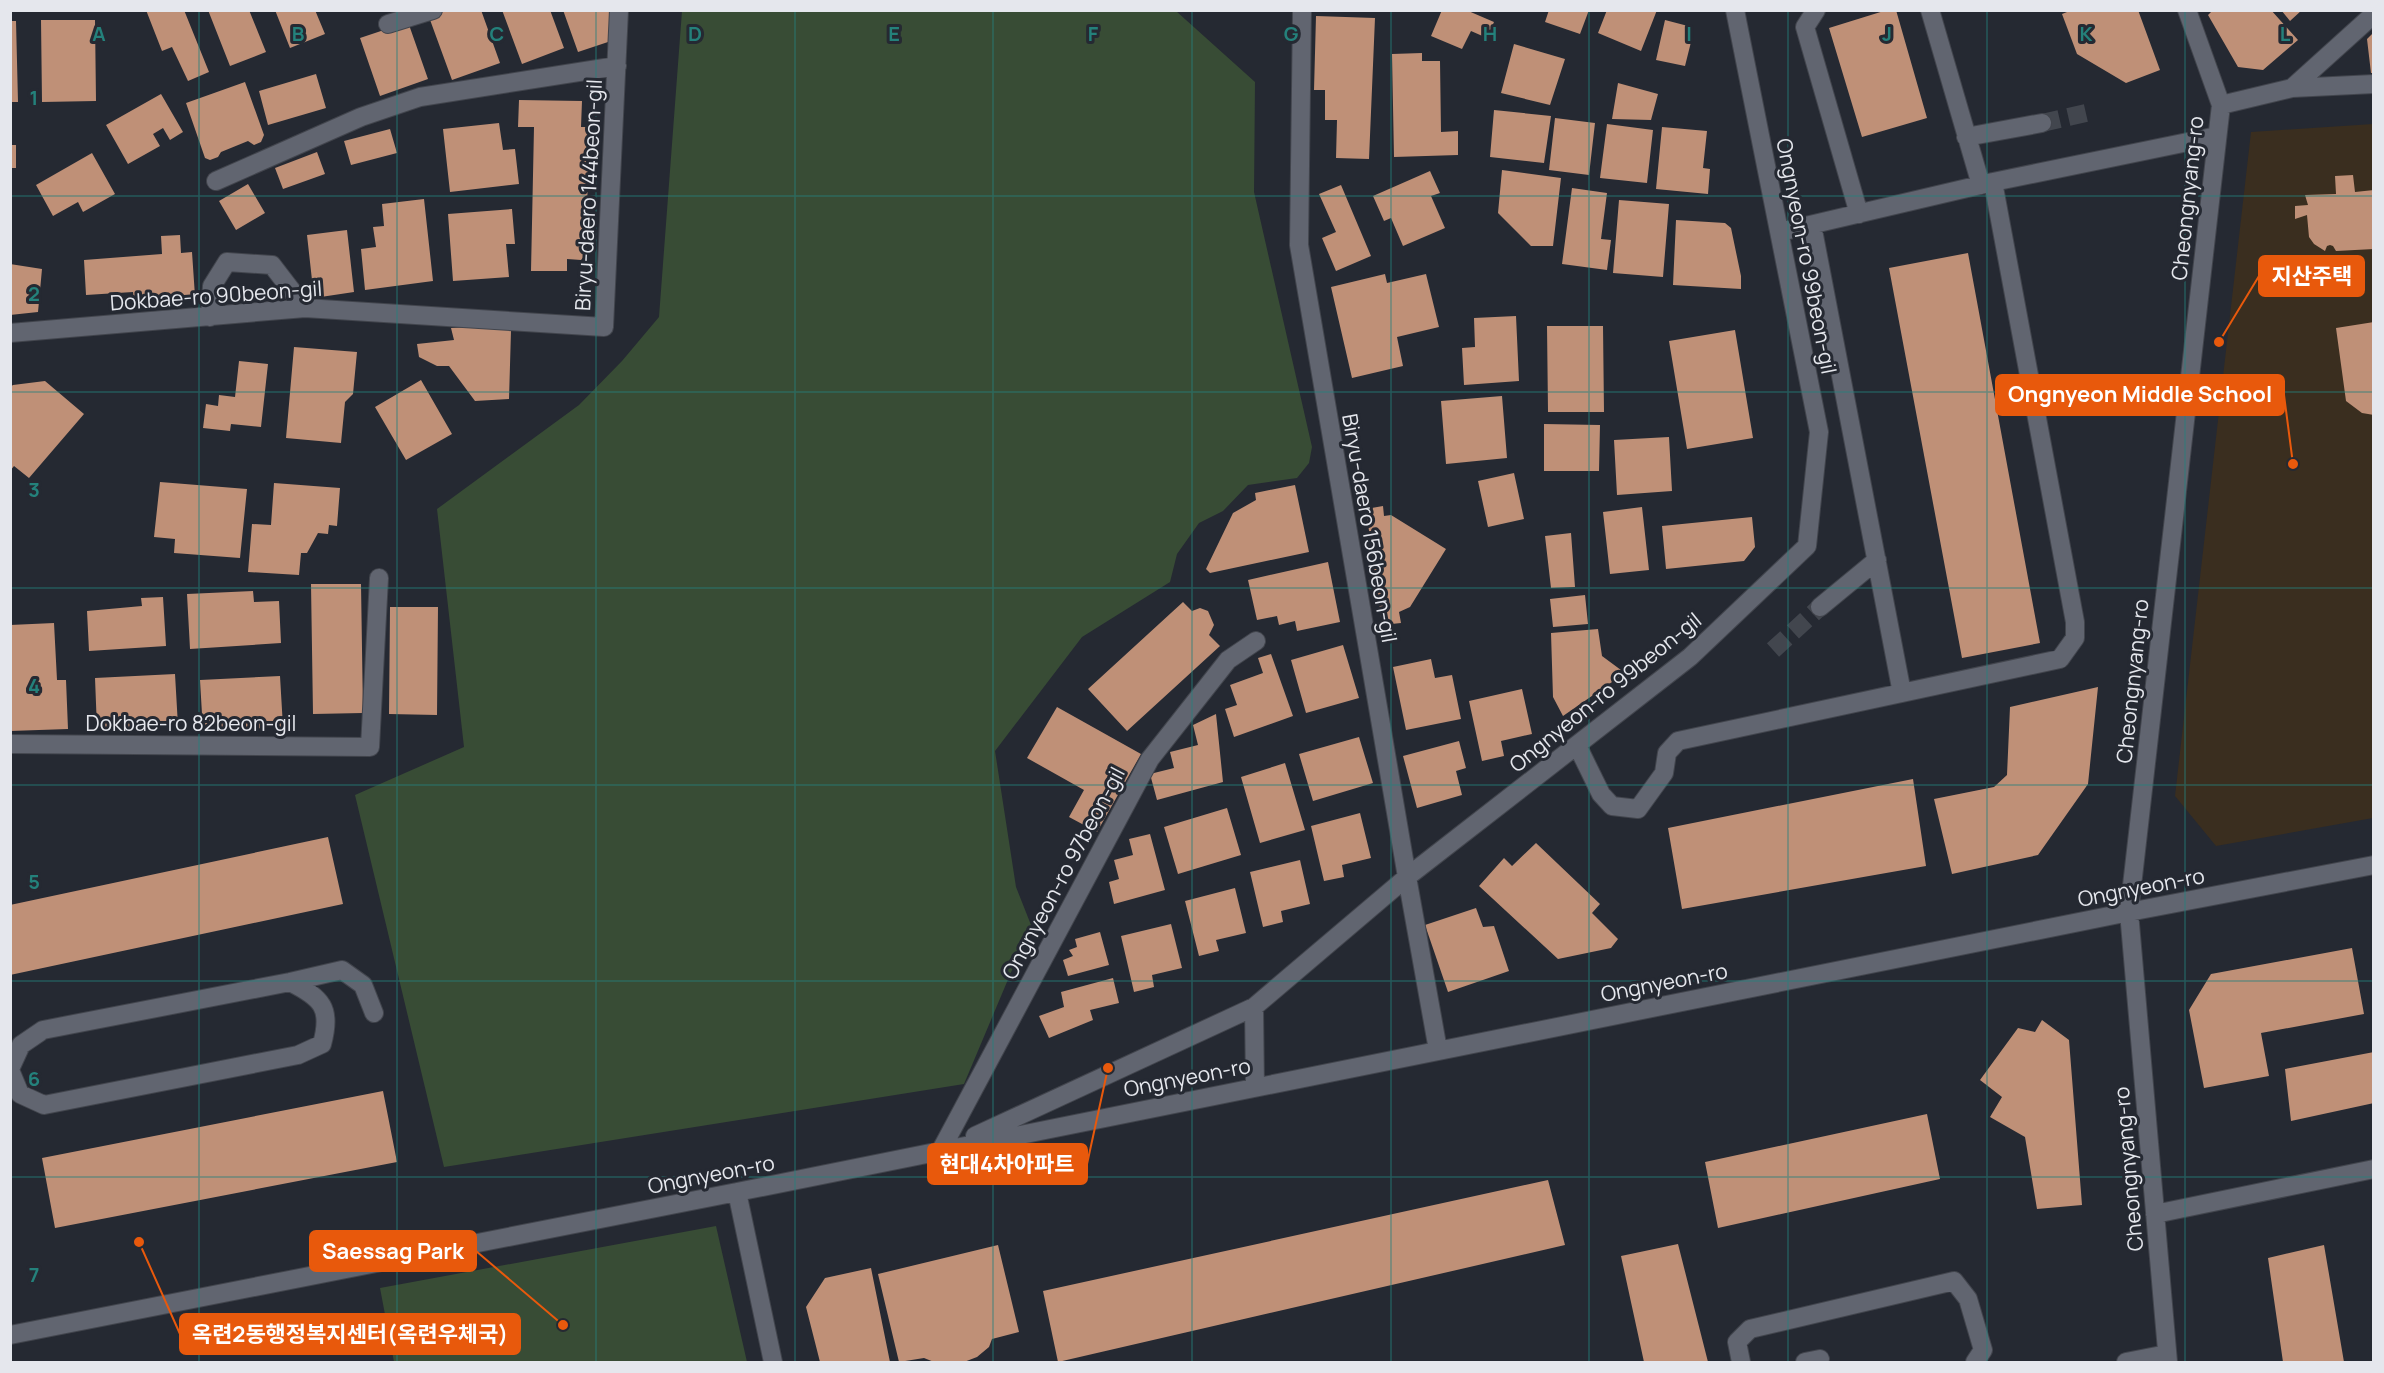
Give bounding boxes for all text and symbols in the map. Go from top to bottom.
text: A [92,20,106,47]
text: B [292,20,305,47]
text: C [490,20,504,47]
text: D [688,20,702,47]
text: E [888,20,900,47]
text: F [1088,20,1099,47]
text: G [1284,20,1299,47]
text: H [1483,20,1497,47]
text: I [1686,20,1692,47]
text: J [1882,20,1892,47]
text: K [2080,20,2093,47]
text: L [2280,20,2291,47]
street label: Biryu-daero 144beon-gil [568,79,608,311]
text: 1 [30,84,38,111]
street label: Cheongnyang-ro [2164,114,2210,282]
street label: Ongnyeon-ro 99beon-gil [1770,136,1844,376]
callout: 지산주택 [2259,256,2364,296]
text: 지산주택 [2272,261,2352,291]
street label: Dokbae-ro 90beon-gil [109,274,323,316]
text: 2 [28,280,40,307]
callout: Ongnyeon Middle School [1996,375,2284,415]
text: Ongnyeon Middle School [2008,379,2272,409]
street label: Biryu-daero 156beon-gil [1336,411,1404,645]
text: 3 [28,476,40,503]
street label: Cheongnyang-ro [2109,597,2155,765]
street label: Ongnyeon-ro 99beon-gil [1503,606,1707,778]
text: 4 [28,672,40,699]
street label: Dokbae-ro 82beon-gil [86,709,296,737]
street label: Ongnyeon-ro 97beon-gil [995,762,1131,984]
street label: Ongnyeon-ro [2075,861,2207,913]
text: 5 [28,868,40,895]
street label: Ongnyeon-ro [1598,956,1730,1008]
street label: Ongnyeon-ro [1121,1051,1253,1103]
text: 6 [28,1065,40,1092]
street label: Cheongnyang-ro [2107,1086,2149,1252]
callout: 현대4차아파트 [928,1144,1087,1184]
street label: Ongnyeon-ro [645,1148,777,1200]
text: 현대4차아파트 [940,1149,1074,1179]
callout: Saessag Park [310,1231,476,1271]
text: Saessag Park [322,1236,465,1266]
text: 7 [29,1261,39,1288]
callout: 옥련2동행정복지센터(옥련우체국) [180,1314,520,1354]
text: 옥련2동행정복지센터(옥련우체국) [192,1319,508,1349]

